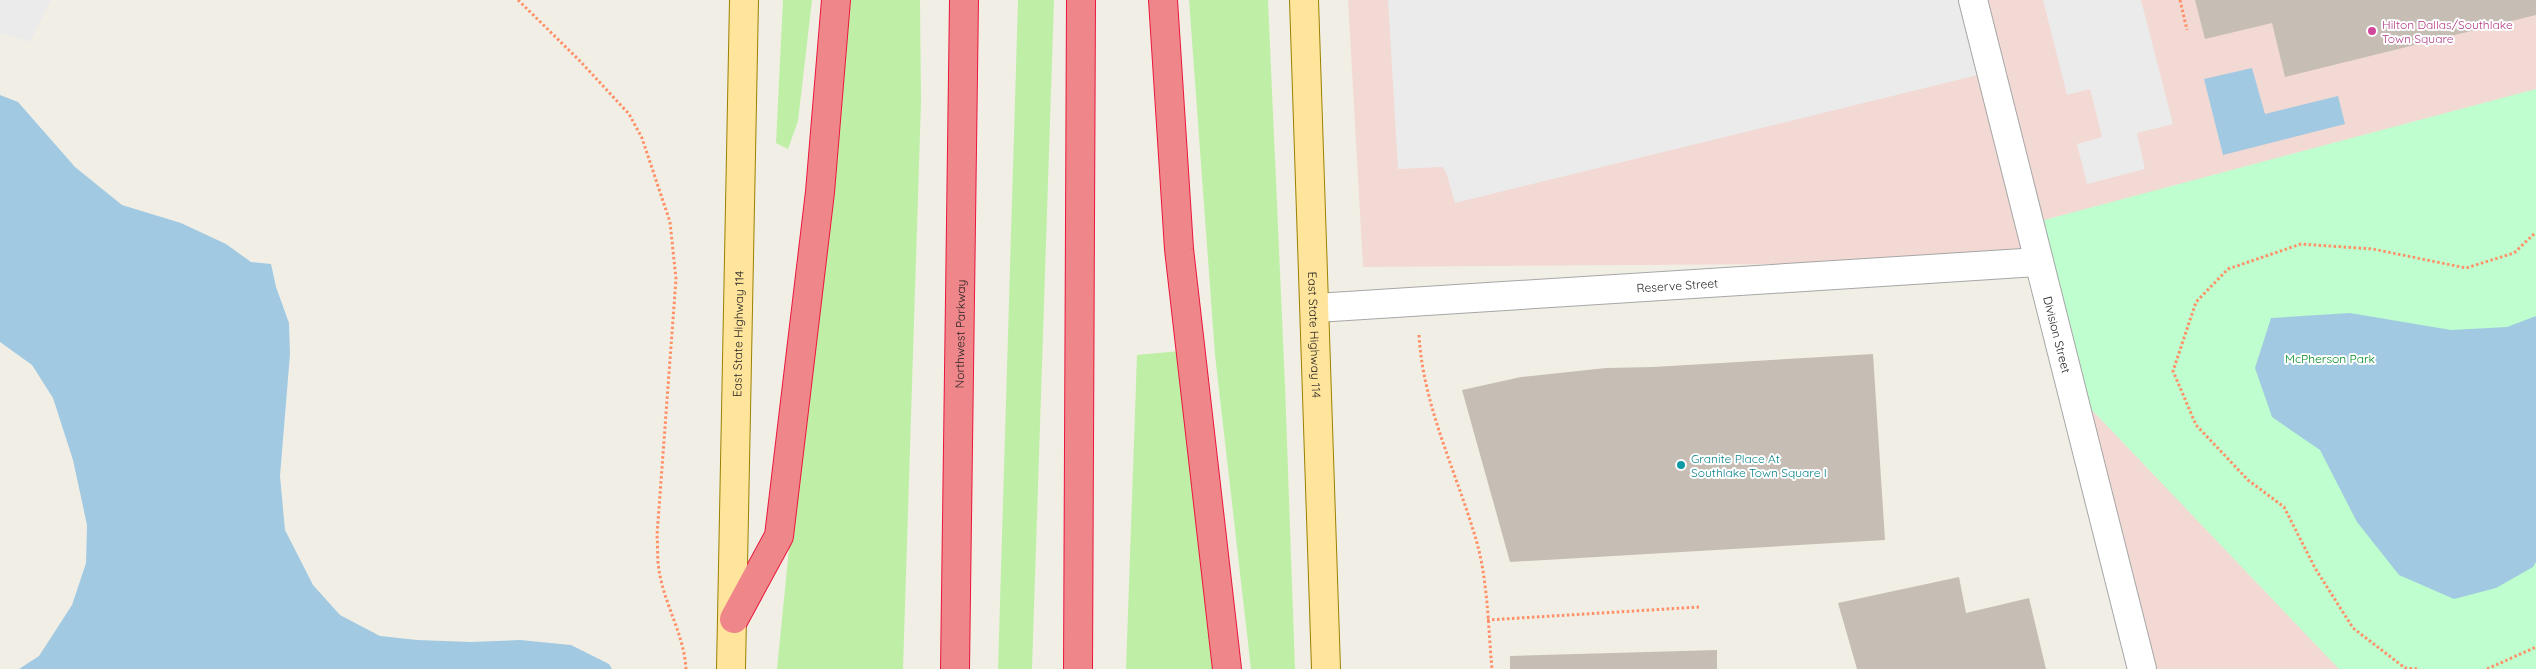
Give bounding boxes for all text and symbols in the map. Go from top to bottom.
place label: Hilton Dallas/Southlake Town Square [2382,17,2513,46]
marker: Hilton Dallas/Southlake Town Square [2366,25,2378,37]
street label: East State Highway 114 [729,271,746,397]
street label: East State Highway 114 [1305,271,1325,398]
street label: Reserve Street [1636,275,1718,295]
street label: Northwest Parkway [951,279,968,389]
street label: Division Street [2041,295,2074,374]
park label: McPherson Park [2285,351,2375,366]
place label: Granite Place At Southlake Town Square I [1691,451,1827,480]
marker: Granite Place At Southlake Town Square I [1675,459,1687,471]

